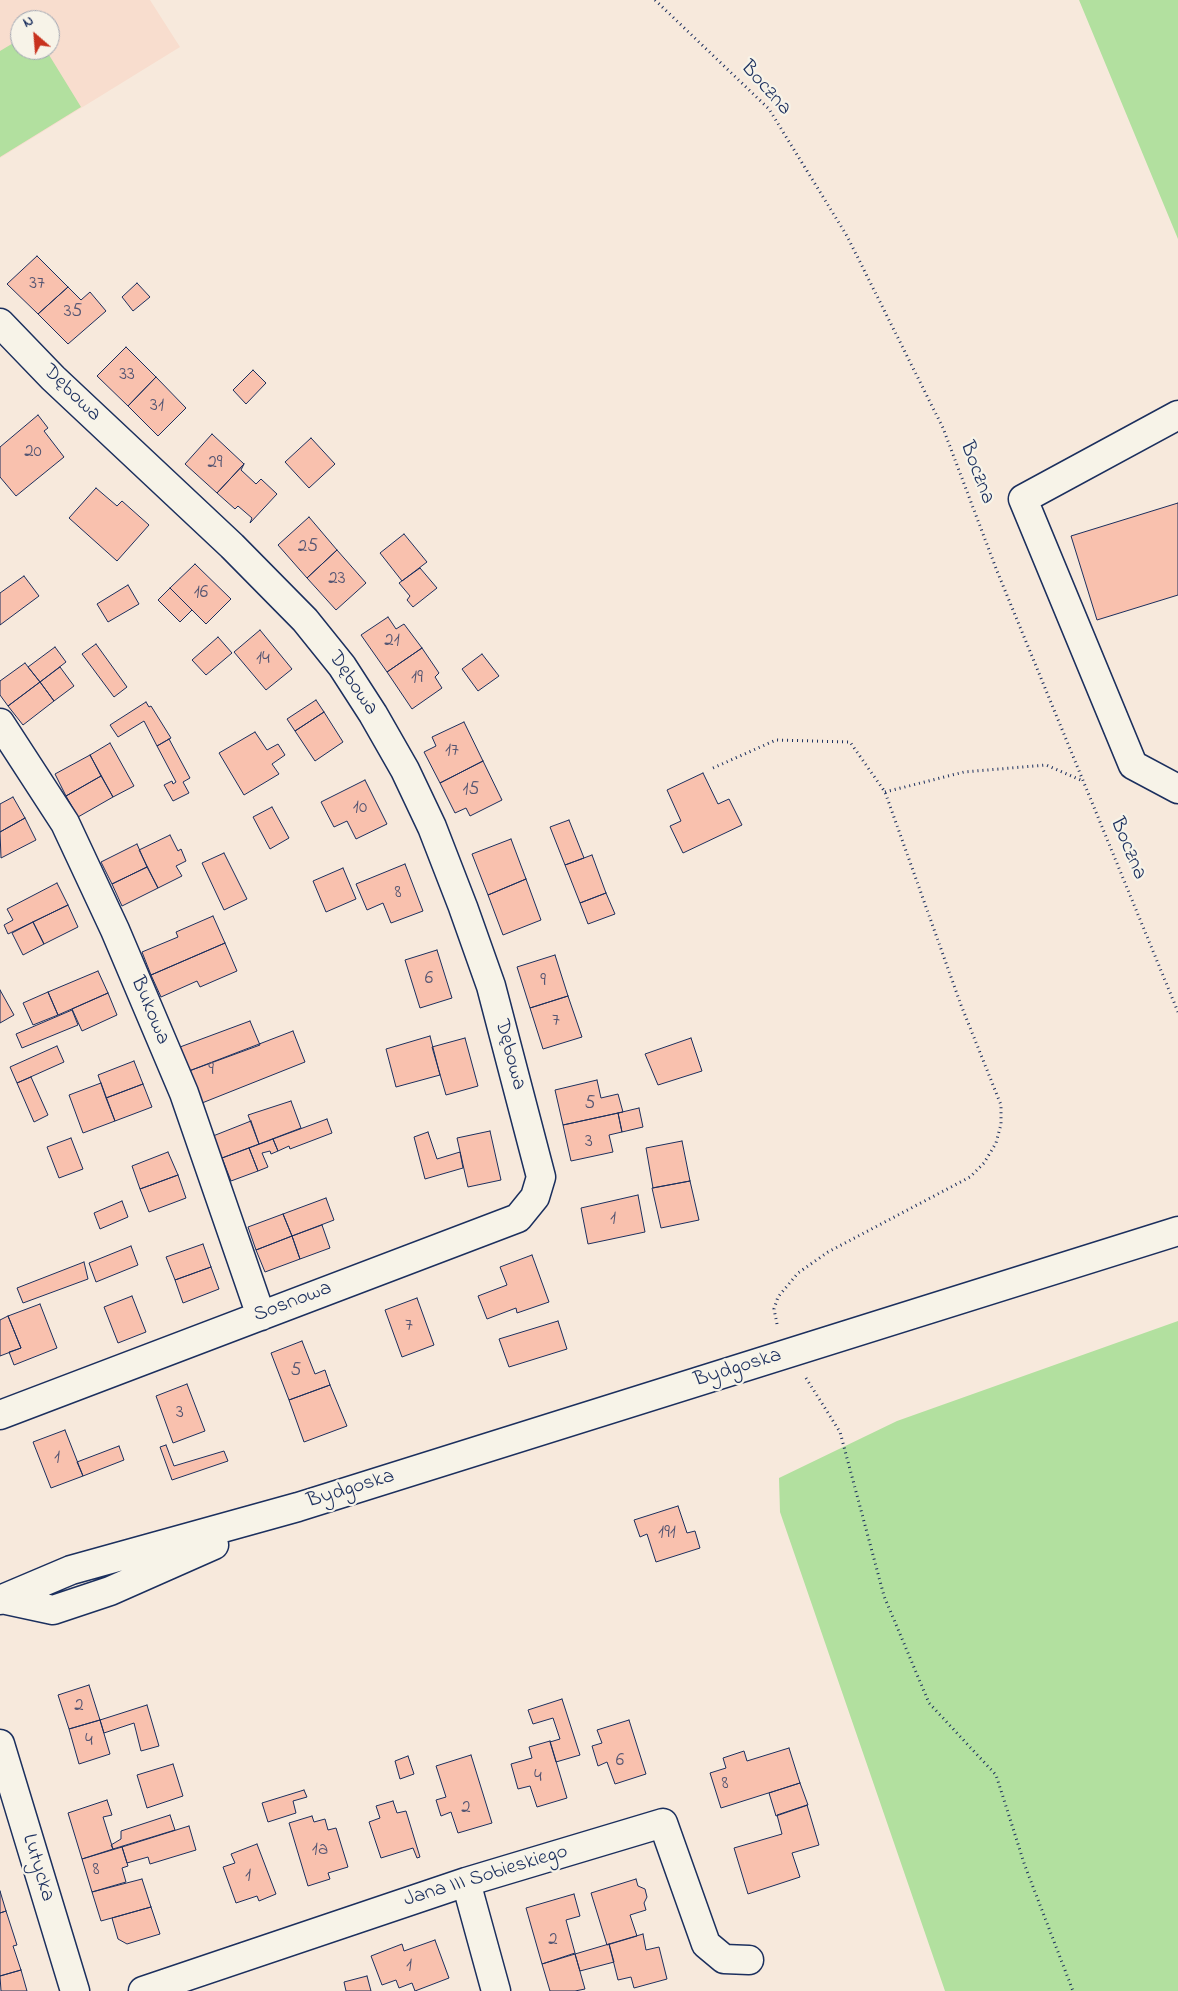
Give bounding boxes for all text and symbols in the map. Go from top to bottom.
north arrow [10,10,60,60]
text: N [19,11,37,34]
street label: Boczna [734,56,796,122]
house number: 37 [29,274,45,296]
house number: 35 [64,302,82,324]
street label: Dębowa [36,360,106,428]
house number: 33 [119,365,135,387]
house number: 31 [150,396,164,418]
street label: Boczna [953,438,999,508]
house number: 20 [24,442,42,464]
house number: 29 [207,453,223,475]
house number: 25 [298,537,318,559]
house number: 23 [328,569,346,591]
house number: 16 [194,583,208,605]
house number: 21 [384,631,400,653]
street label: Dębowa [321,647,383,721]
house number: 14 [256,649,270,671]
house number: 19 [411,668,423,690]
house number: 17 [445,741,459,763]
house number: 15 [463,780,479,802]
house number: 10 [353,798,367,820]
street label: Boczna [1103,814,1151,884]
house number: 8 [394,883,402,905]
house number: 6 [425,969,433,991]
house number: 9 [540,971,546,993]
street label: Bukowa [123,973,175,1049]
house number: 7 [552,1011,560,1033]
street label: Dębowa [488,1017,530,1093]
house number: 9 [208,1060,214,1082]
house number: 5 [585,1094,595,1116]
house number: 3 [585,1132,593,1154]
house number: 1 [610,1209,616,1231]
street label: Sosnowa [250,1277,336,1329]
house number: 7 [405,1316,413,1338]
street label: Bydgoska [691,1344,785,1394]
house number: 5 [291,1361,301,1383]
house number: 3 [176,1403,184,1425]
house number: 1 [54,1448,60,1470]
street label: Bydgoska [304,1465,398,1515]
house number: 191 [658,1523,676,1545]
house number: 2 [74,1696,84,1718]
house number: 4 [85,1731,93,1753]
house number: 6 [616,1751,624,1773]
house number: 4 [534,1767,542,1789]
house number: 8 [721,1774,729,1796]
house number: 2 [461,1798,471,1820]
street label: Lutycka [15,1831,59,1905]
house number: 1a [312,1840,328,1862]
street label: Jana III Sobieskiego [401,1840,571,1914]
house number: 8 [92,1860,100,1882]
house number: 1 [245,1866,251,1888]
house number: 2 [548,1930,558,1952]
house number: 1 [406,1956,412,1978]

